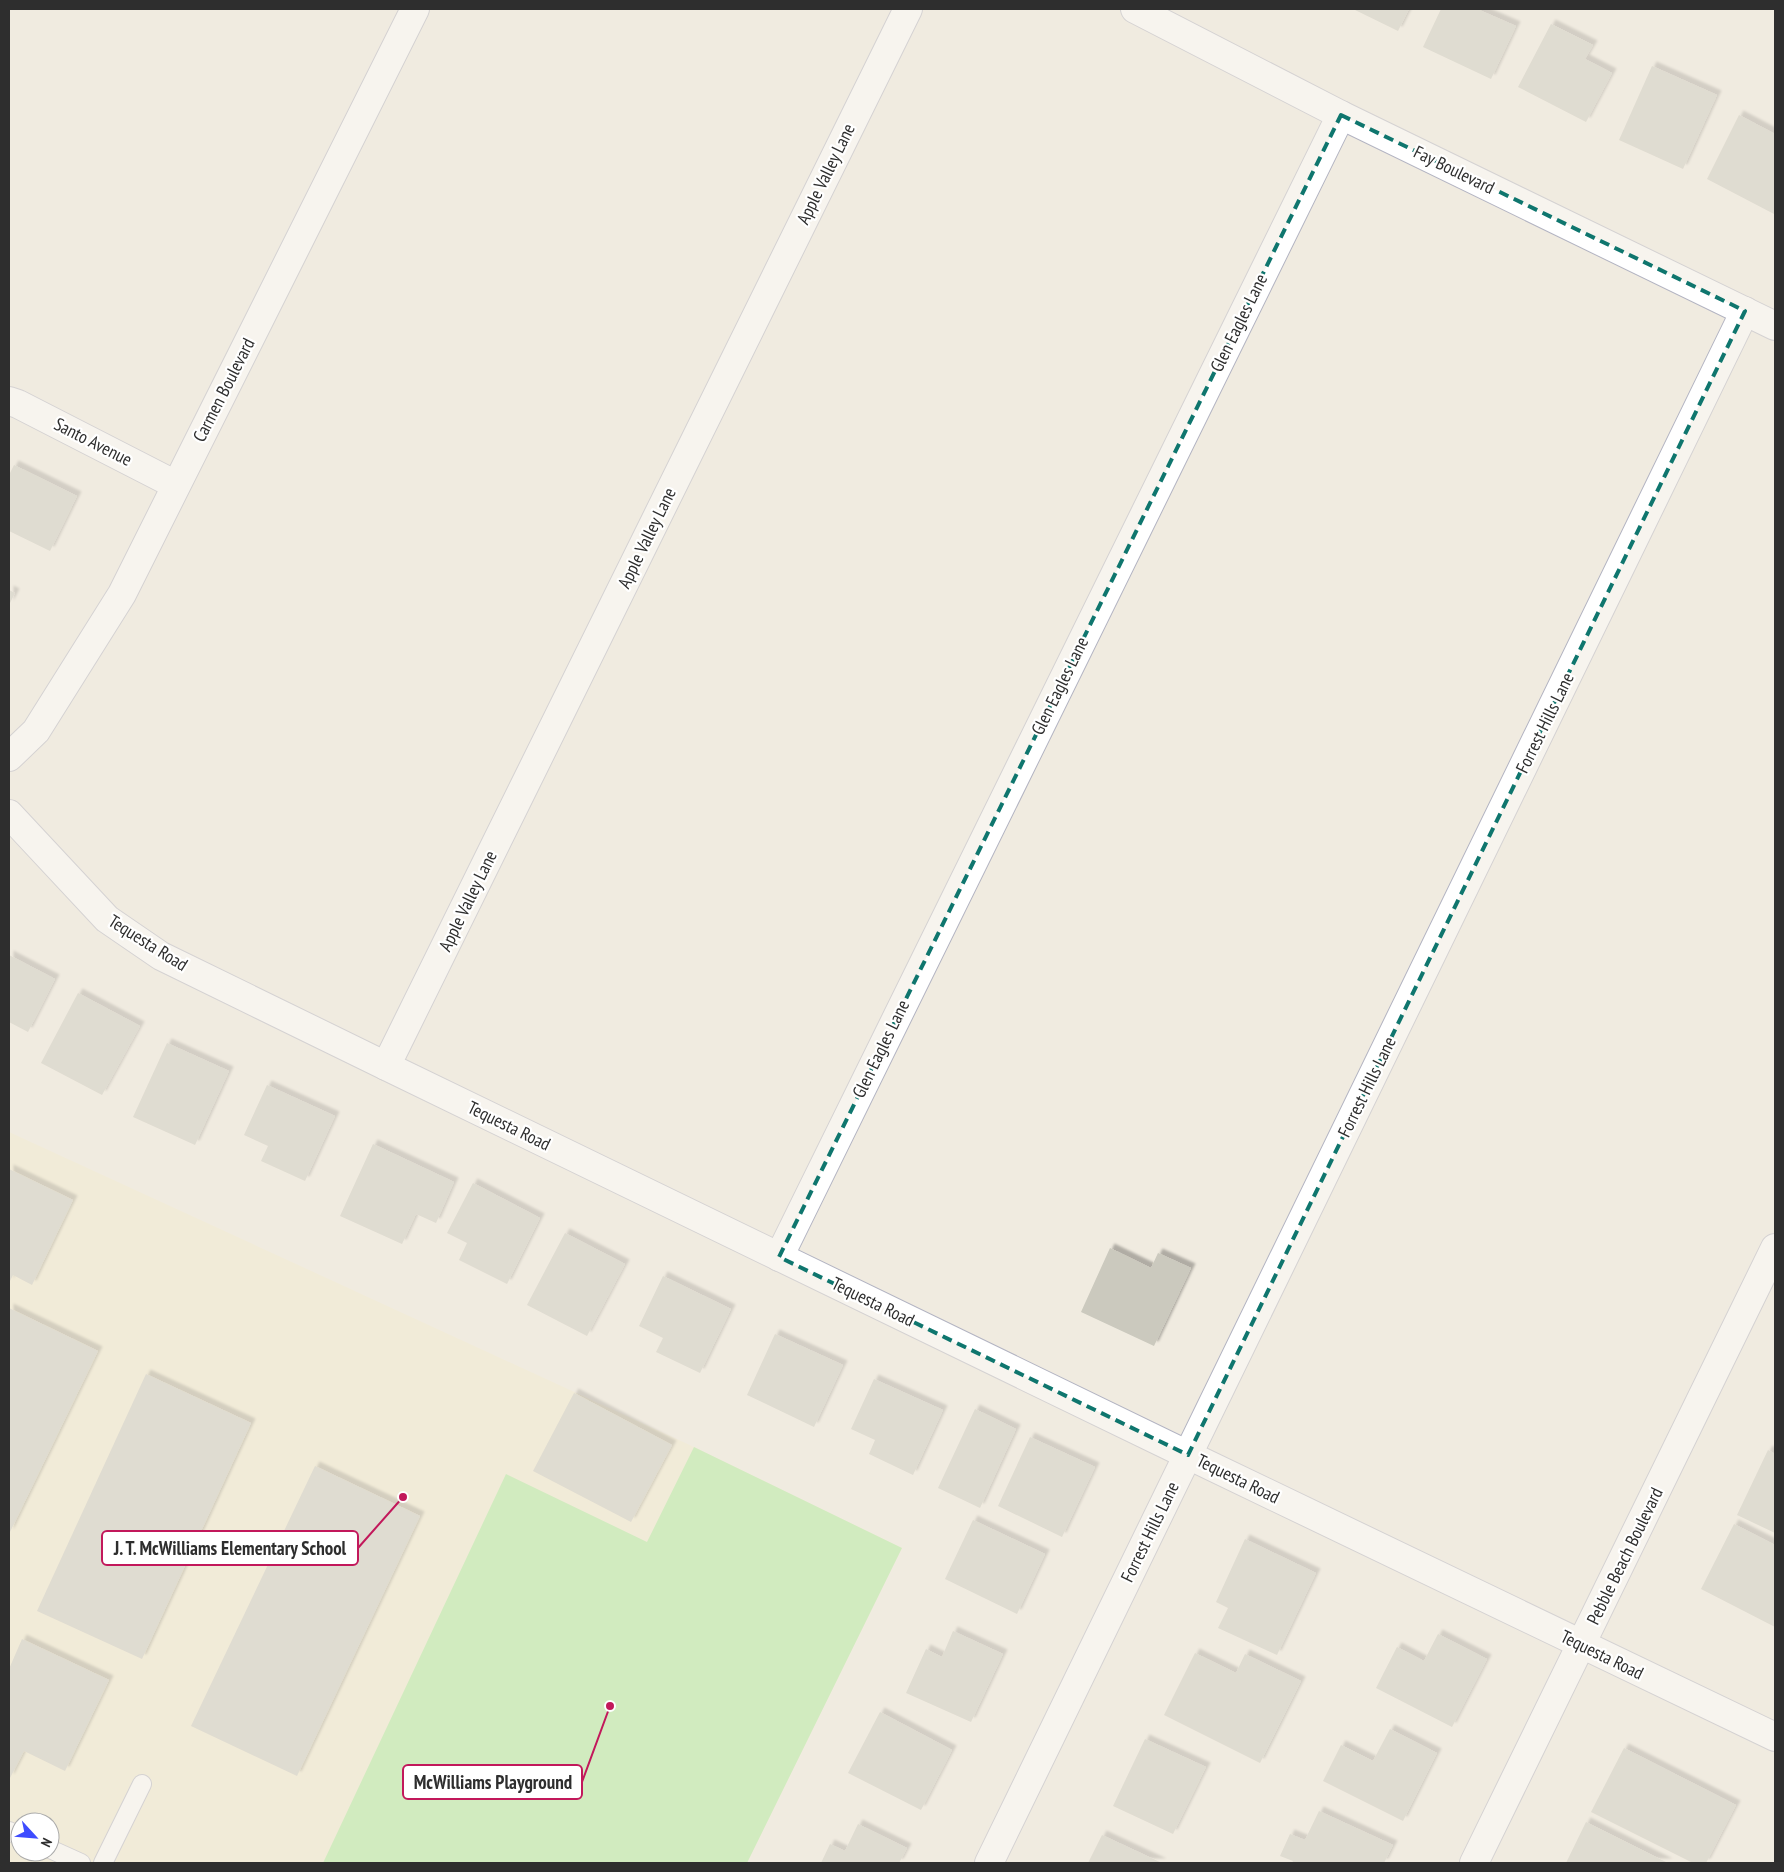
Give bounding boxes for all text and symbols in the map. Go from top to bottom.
street label: Apple Valley Lane [791,120,860,228]
street label: Fay Boulevard [1410,140,1498,199]
street label: Glen Eagles Lane [1205,270,1272,376]
street label: Carmen Boulevard [188,334,260,445]
street label: Santo Avenue [50,412,136,471]
street label: Apple Valley Lane [612,484,681,592]
street label: Glen Eagles Lane [1026,633,1093,739]
street label: Forrest Hills Lane [1510,669,1579,777]
street label: Apple Valley Lane [433,847,502,955]
street label: Tequesta Road [104,909,192,976]
street label: Glen Eagles Lane [847,996,914,1102]
street label: Forrest Hills Lane [1332,1033,1401,1141]
street label: Tequesta Road [464,1096,554,1155]
street label: Tequesta Road [828,1272,918,1331]
street label: Tequesta Road [1193,1449,1283,1508]
street label: Forrest Hills Lane [1115,1478,1184,1586]
street label: Pebble Beach Boulevard [1581,1483,1668,1628]
callout: J. T. McWilliams Elementary School [102,1531,358,1565]
text: J. T. McWilliams Elementary School [113,1536,347,1560]
street label: Tequesta Road [1557,1625,1647,1684]
callout: McWilliams Playground [403,1765,582,1799]
text: McWilliams Playground [414,1770,572,1794]
north arrow [10,1812,60,1862]
text: N [37,1835,56,1850]

